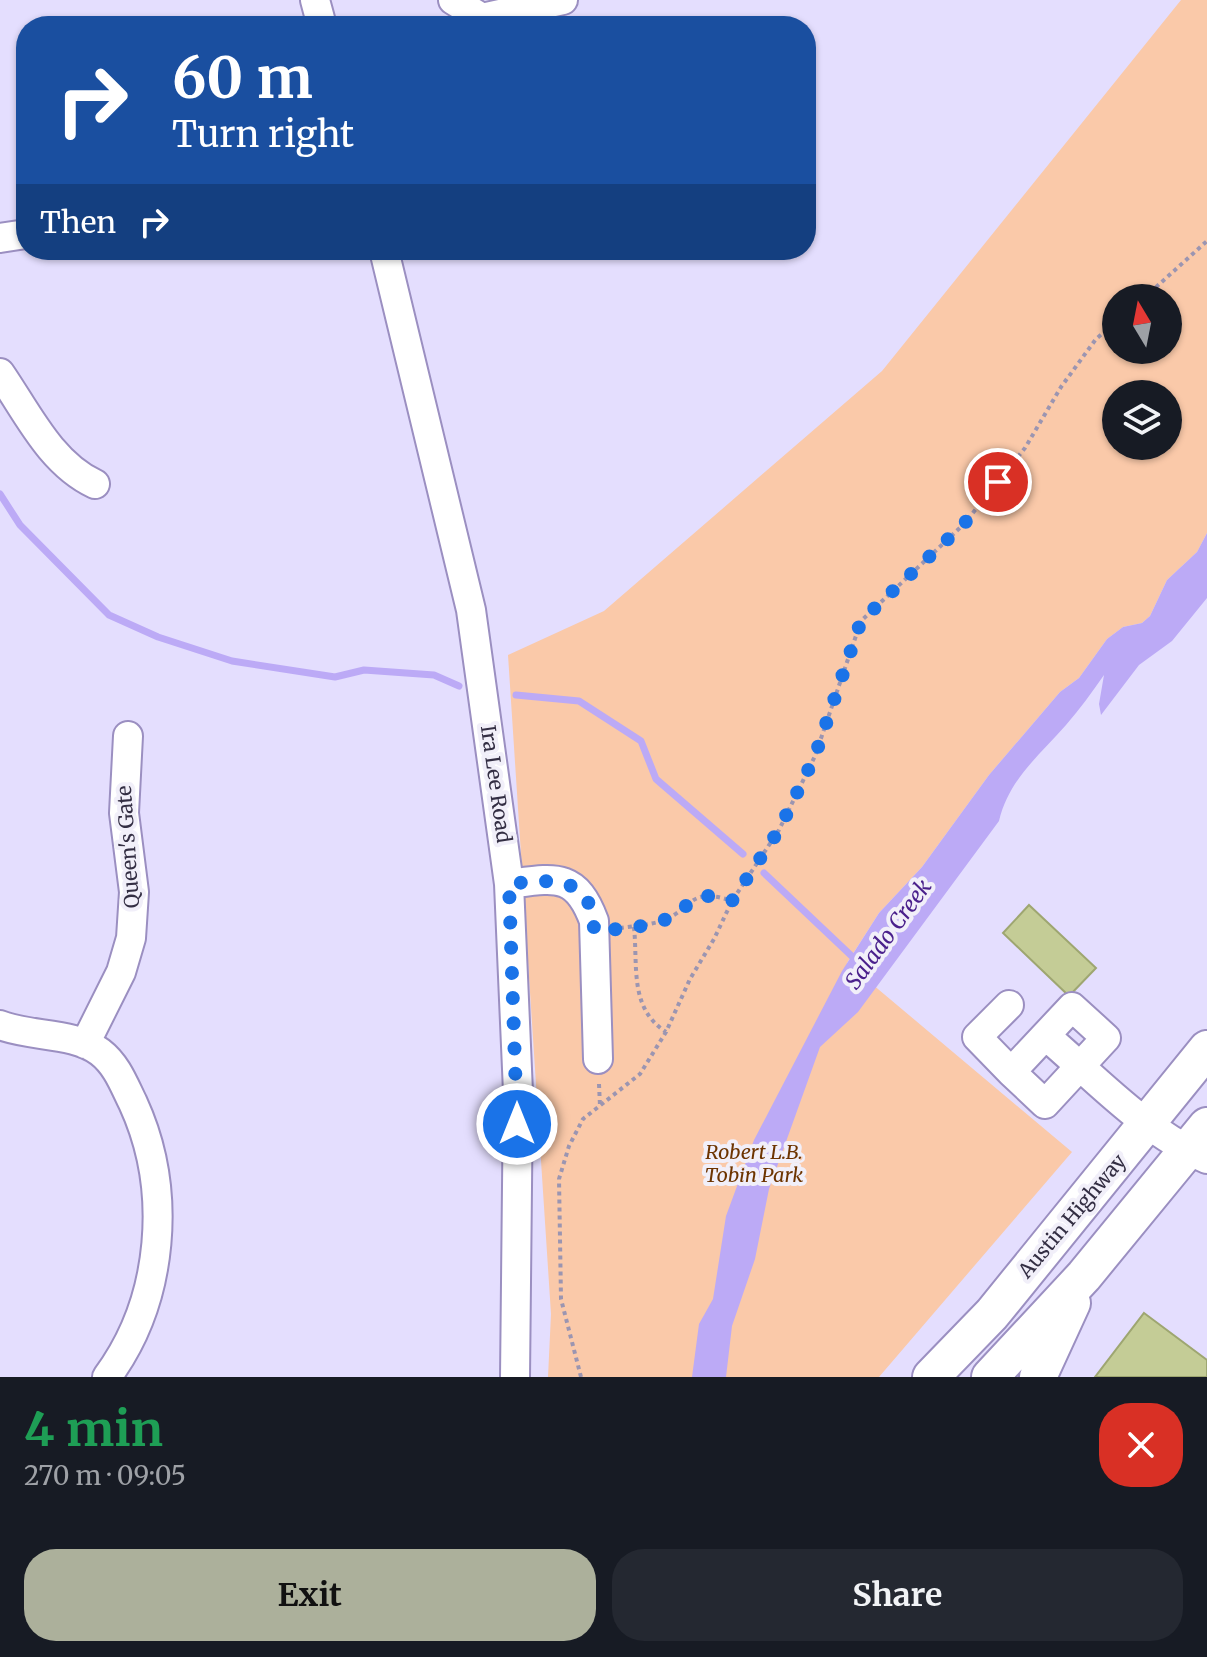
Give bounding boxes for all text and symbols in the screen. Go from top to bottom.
text: 60 m [172,43,313,113]
icon: right [40,48,144,152]
text: Turn right [172,112,354,157]
icon: right [132,200,176,244]
text: Then [40,203,116,241]
north arrow [1102,284,1182,364]
map controls [1102,284,1182,460]
button: layers [1102,380,1182,460]
pin [964,448,1032,516]
icon: arrive [976,460,1020,504]
street label: Ira Lee Road [476,723,517,844]
street label: Queen's Gate [111,785,144,909]
water label: Salado Creek [839,874,937,994]
position arrow [475,1082,559,1166]
park label: Robert L.B. Tobin Park [705,1139,803,1187]
street label: Austin Highway [1012,1148,1131,1284]
text: 4 min [24,1399,163,1459]
button: close [1099,1403,1183,1487]
text: 270 m · 09:05 [24,1459,186,1492]
button: Exit [24,1549,596,1641]
button: Share [612,1549,1183,1641]

